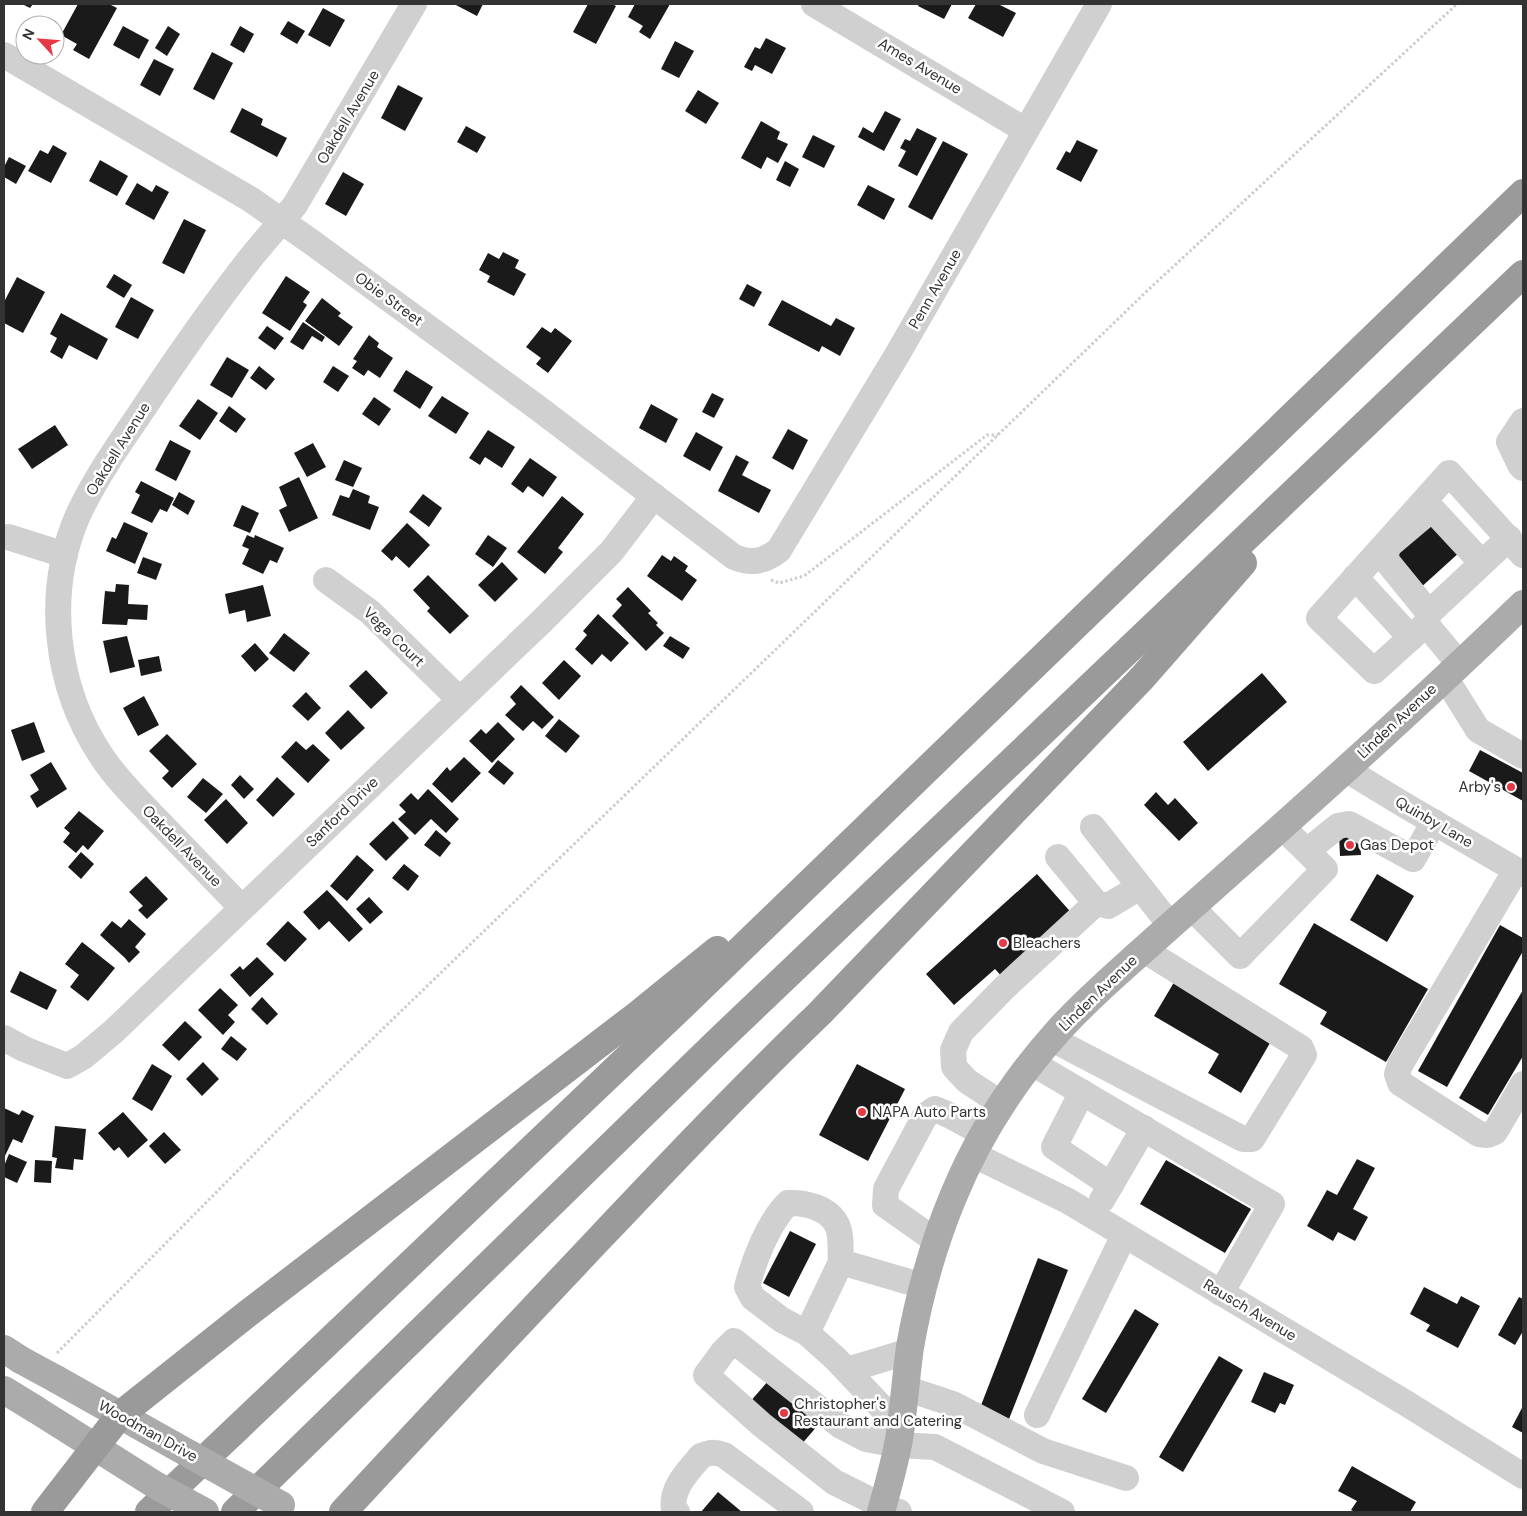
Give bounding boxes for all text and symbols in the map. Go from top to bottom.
north arrow [15,15,65,65]
text: N [18,26,39,43]
street label: Ames Avenue [874,33,966,99]
street label: Oakdell Avenue [312,66,384,168]
street label: Penn Avenue [904,245,966,333]
street label: Obie Street [351,268,427,331]
street label: Oakdell Avenue [81,399,155,499]
street label: Vega Court [359,603,429,671]
street label: Linden Avenue [1353,679,1441,763]
street label: Sanford Drive [301,772,383,852]
place label: Arby's [1458,777,1501,797]
marker: Arby's [1505,781,1517,793]
street label: Quinby Lane [1391,792,1477,852]
street label: Oakdell Avenue [138,801,226,891]
place label: Gas Depot [1360,835,1434,855]
marker: Gas Depot [1344,839,1356,851]
place label: Bleachers [1013,933,1081,953]
marker: Bleachers [997,937,1009,949]
street label: Linden Avenue [1055,951,1141,1035]
place label: NAPA Auto Parts [872,1102,986,1122]
marker: NAPA Auto Parts [856,1106,868,1118]
street label: Rausch Avenue [1200,1274,1300,1346]
place label: Christopher's Restaurant and Catering [794,1394,962,1431]
street label: Woodman Drive [95,1395,201,1467]
marker: Christopher's Restaurant and Catering [778,1407,790,1419]

